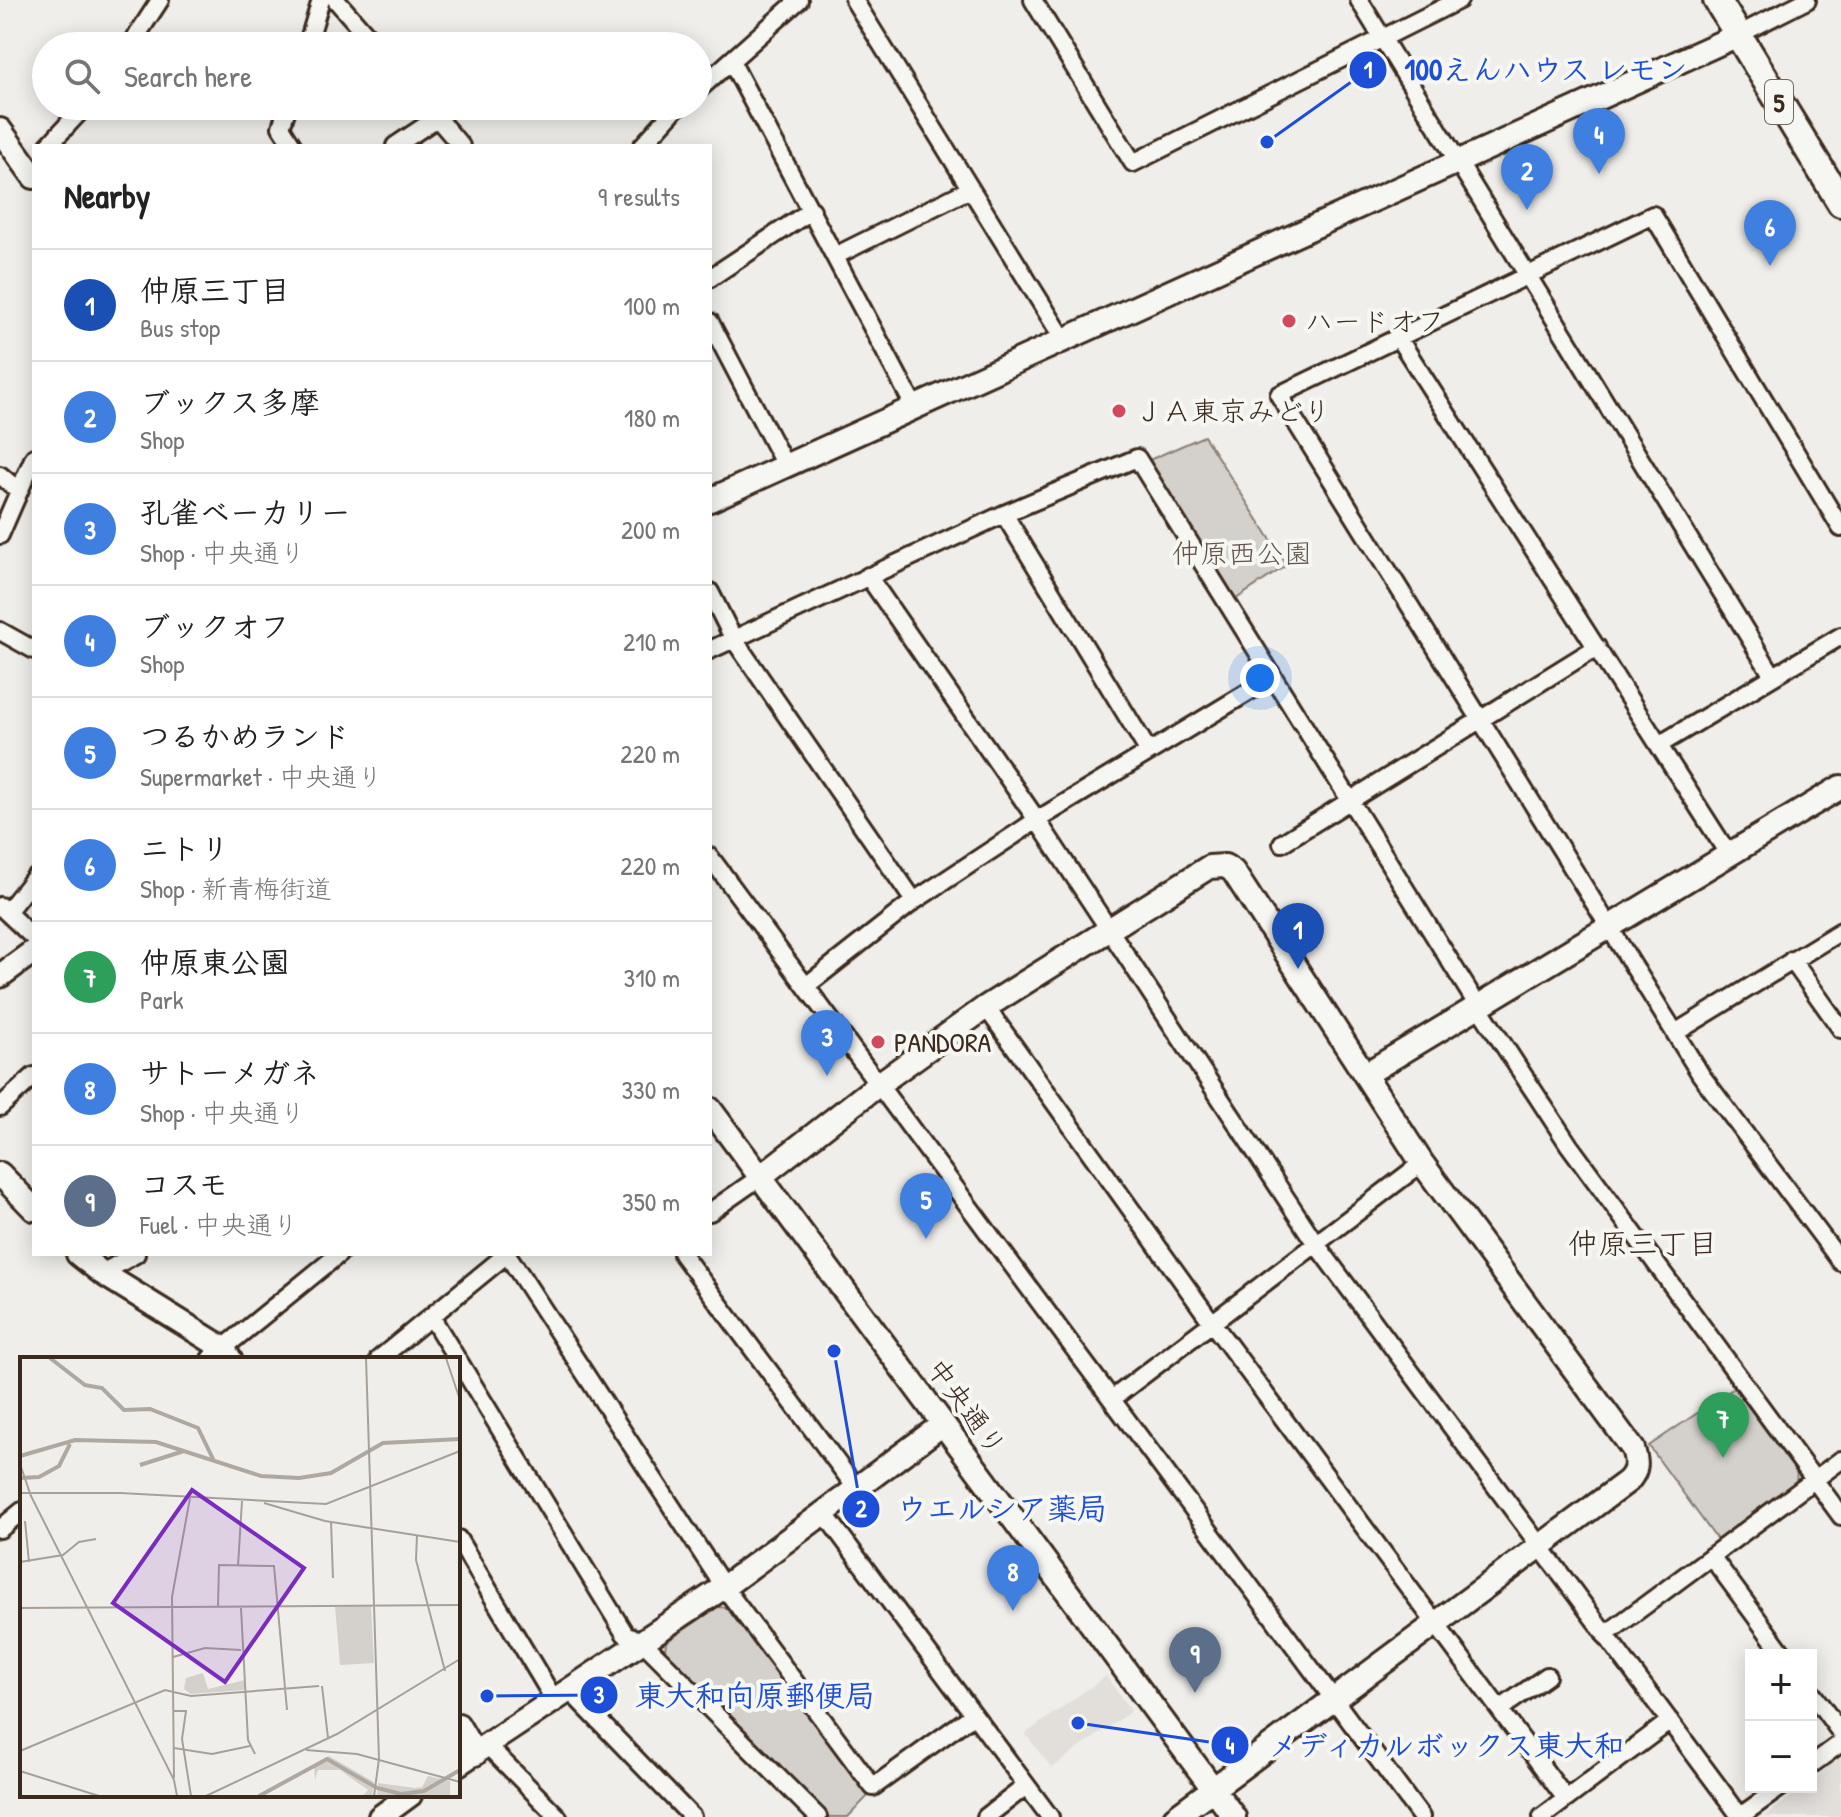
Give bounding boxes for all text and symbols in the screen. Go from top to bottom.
search box [32,32,712,120]
callout: 100えんハウス レモン [1348,43,1704,97]
text: 100えんハウス レモン [1405,49,1687,89]
text: 1 [1364,53,1373,85]
icon: search [60,54,104,98]
text: Search here [124,56,252,96]
road number: 5 [1765,80,1793,124]
pin: 4 [1573,108,1625,174]
pin: 2 [1501,144,1553,210]
text: Nearby [64,173,150,219]
text: 9 results [598,179,680,214]
pin: 6 [1744,200,1796,266]
text: 仲原三丁目 [140,270,290,310]
text: 1 [85,288,95,323]
text: 100 m [624,288,680,323]
place label: ハードオフ [1305,302,1445,340]
text: Bus stop [140,310,220,345]
marker: ハードオフ [1280,312,1298,330]
text: ブックス多摩 [140,382,320,422]
place label: ＪＡ東京みどり [1135,392,1331,430]
text: 2 [84,400,96,435]
text: 180 m [624,400,680,435]
marker: ＪＡ東京みどり [1110,402,1128,420]
text: Shop [140,422,184,457]
text: 孔雀ベーカリー [140,492,351,532]
text: 3 [84,512,96,547]
text: 200 m [621,512,680,547]
park label: 仲原西公園 [1172,534,1312,572]
text: Shop · 中央通り [140,535,306,570]
text: ブックオフ [140,606,290,646]
text: 4 [85,624,95,659]
text: 210 m [623,624,680,659]
text: Shop [140,646,184,681]
your location [1240,658,1280,698]
text: つるかめランド [140,716,350,756]
text: 5 [85,736,96,771]
text: 220 m [620,736,680,771]
text: Supermarket · 中央通り [140,759,383,794]
text: ニトリ [140,828,230,868]
text: 6 [85,848,95,883]
text: 220 m [620,848,680,883]
text: Shop · 新青梅街道 [140,871,332,906]
pin: 1 [1272,903,1324,969]
text: 仲原東公園 [140,942,290,982]
text: 7 [84,960,96,995]
text: 310 m [624,960,680,995]
text: Park [140,982,184,1017]
pin: 3 [801,1010,853,1076]
place label: PANDORA [894,1023,992,1061]
marker: PANDORA [869,1033,887,1051]
text: サトーメガネ [140,1052,320,1092]
text: 8 [84,1072,96,1107]
text: 330 m [621,1072,680,1107]
text: Shop · 中央通り [140,1095,306,1130]
text: コスモ [140,1164,229,1204]
pin: 5 [900,1173,952,1239]
text: 9 [85,1184,95,1219]
text: 350 m [622,1184,680,1219]
text: Fuel · 中央通り [140,1207,299,1242]
district label: 仲原三丁目 [1568,1223,1718,1263]
street label: 中央通り [919,1351,1015,1463]
inset map [20,1357,460,1797]
pin: 7 [1697,1392,1749,1458]
callout: ウエルシア薬局 [841,1482,1123,1536]
text: ウエルシア薬局 [897,1488,1107,1528]
text: 2 [855,1492,867,1524]
pin: 8 [987,1545,1039,1611]
pin: 9 [1169,1627,1221,1693]
map controls [1745,1649,1817,1793]
button: + [1745,1649,1817,1721]
callout: 東大和向原郵便局 [579,1668,891,1722]
text: 東大和向原郵便局 [635,1675,875,1715]
text: 3 [594,1678,605,1710]
callout: メディカルボックス東大和 [1210,1718,1642,1772]
button: − [1745,1721,1817,1793]
text: メディカルボックス東大和 [1268,1725,1624,1765]
text: 4 [1226,1729,1235,1761]

